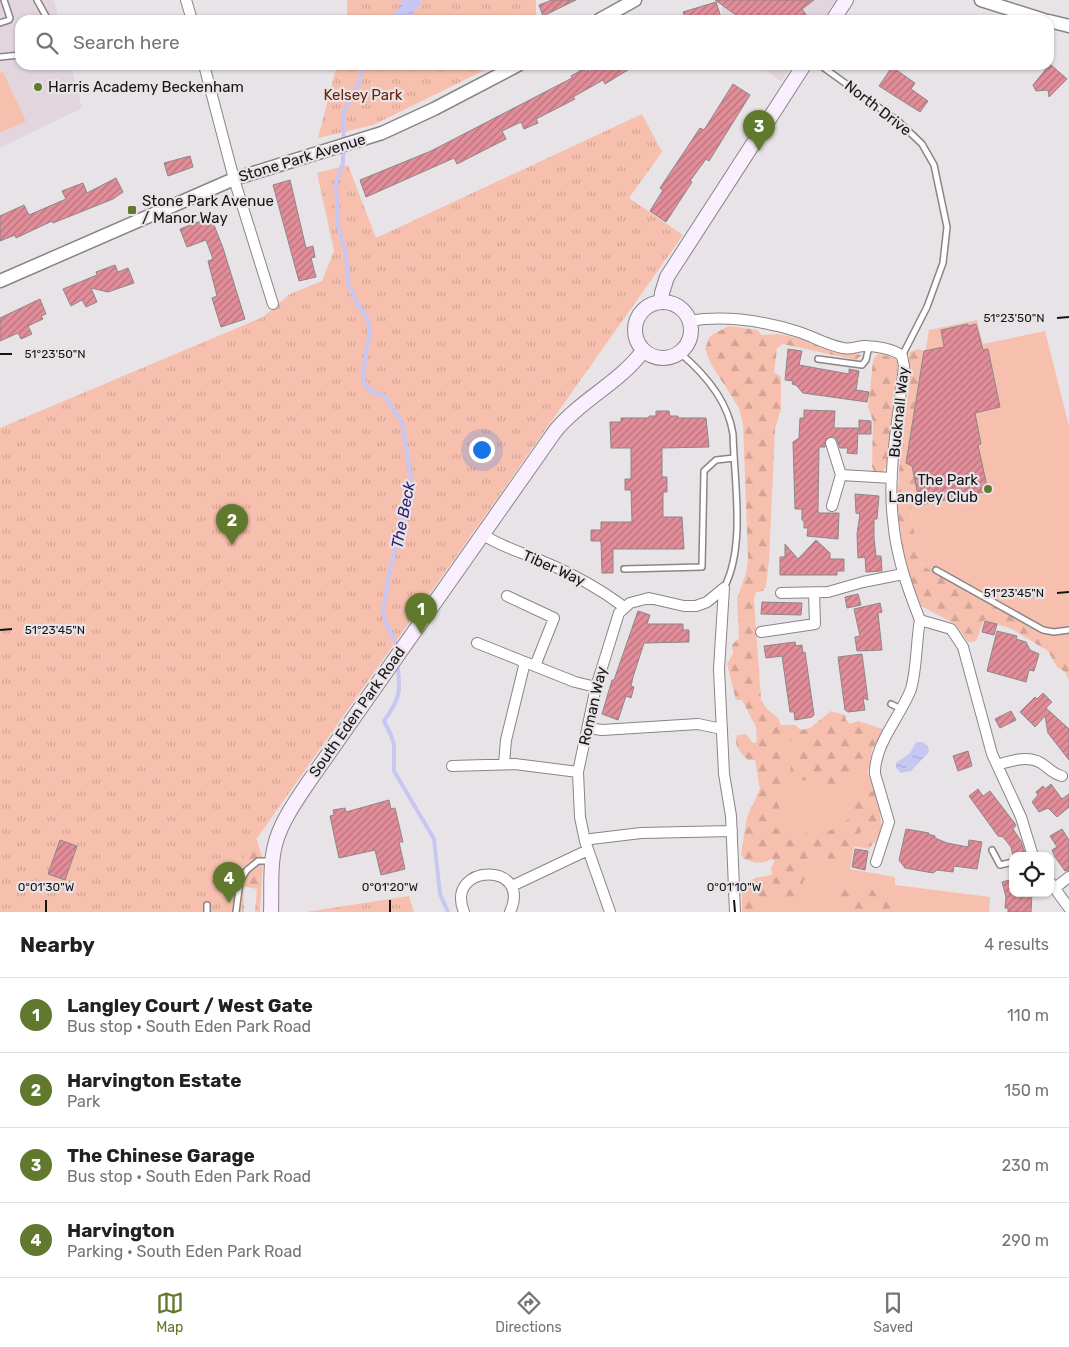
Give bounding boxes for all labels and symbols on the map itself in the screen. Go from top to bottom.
street label: North Drive [841,76,915,140]
place label: Harris Academy Beckenham [48,78,244,96]
marker: Harris Academy Beckenham [32,81,44,93]
park label: Kelsey Park [323,86,403,104]
pin: 3 [743,110,775,151]
street label: Stone Park Avenue [236,130,368,186]
place label: Stone Park Avenue / Manor Way [142,192,274,227]
marker: Stone Park Avenue / Manor Way [126,204,138,216]
text: 51°23'50"N [983,311,1045,325]
text: 51°23'50"N [24,347,86,361]
street label: Bucknall Way [885,366,913,458]
your location [469,437,495,463]
place label: The Park Langley Club [888,471,978,506]
water label: The Beck [387,479,419,550]
marker: The Park Langley Club [982,483,994,495]
pin: 2 [216,504,248,545]
street label: Tiber Way [520,546,588,590]
text: 51°23'45"N [984,586,1044,600]
pin: 1 [405,593,437,634]
text: 51°23'45"N [25,623,85,637]
street label: South Eden Park Road [305,643,409,781]
street label: Roman Way [575,665,611,747]
pin: 4 [213,862,245,903]
text: 0°01'30"W [18,880,75,894]
text: 0°01'20"W [362,880,419,894]
text: 0°01'10"W [707,880,762,894]

